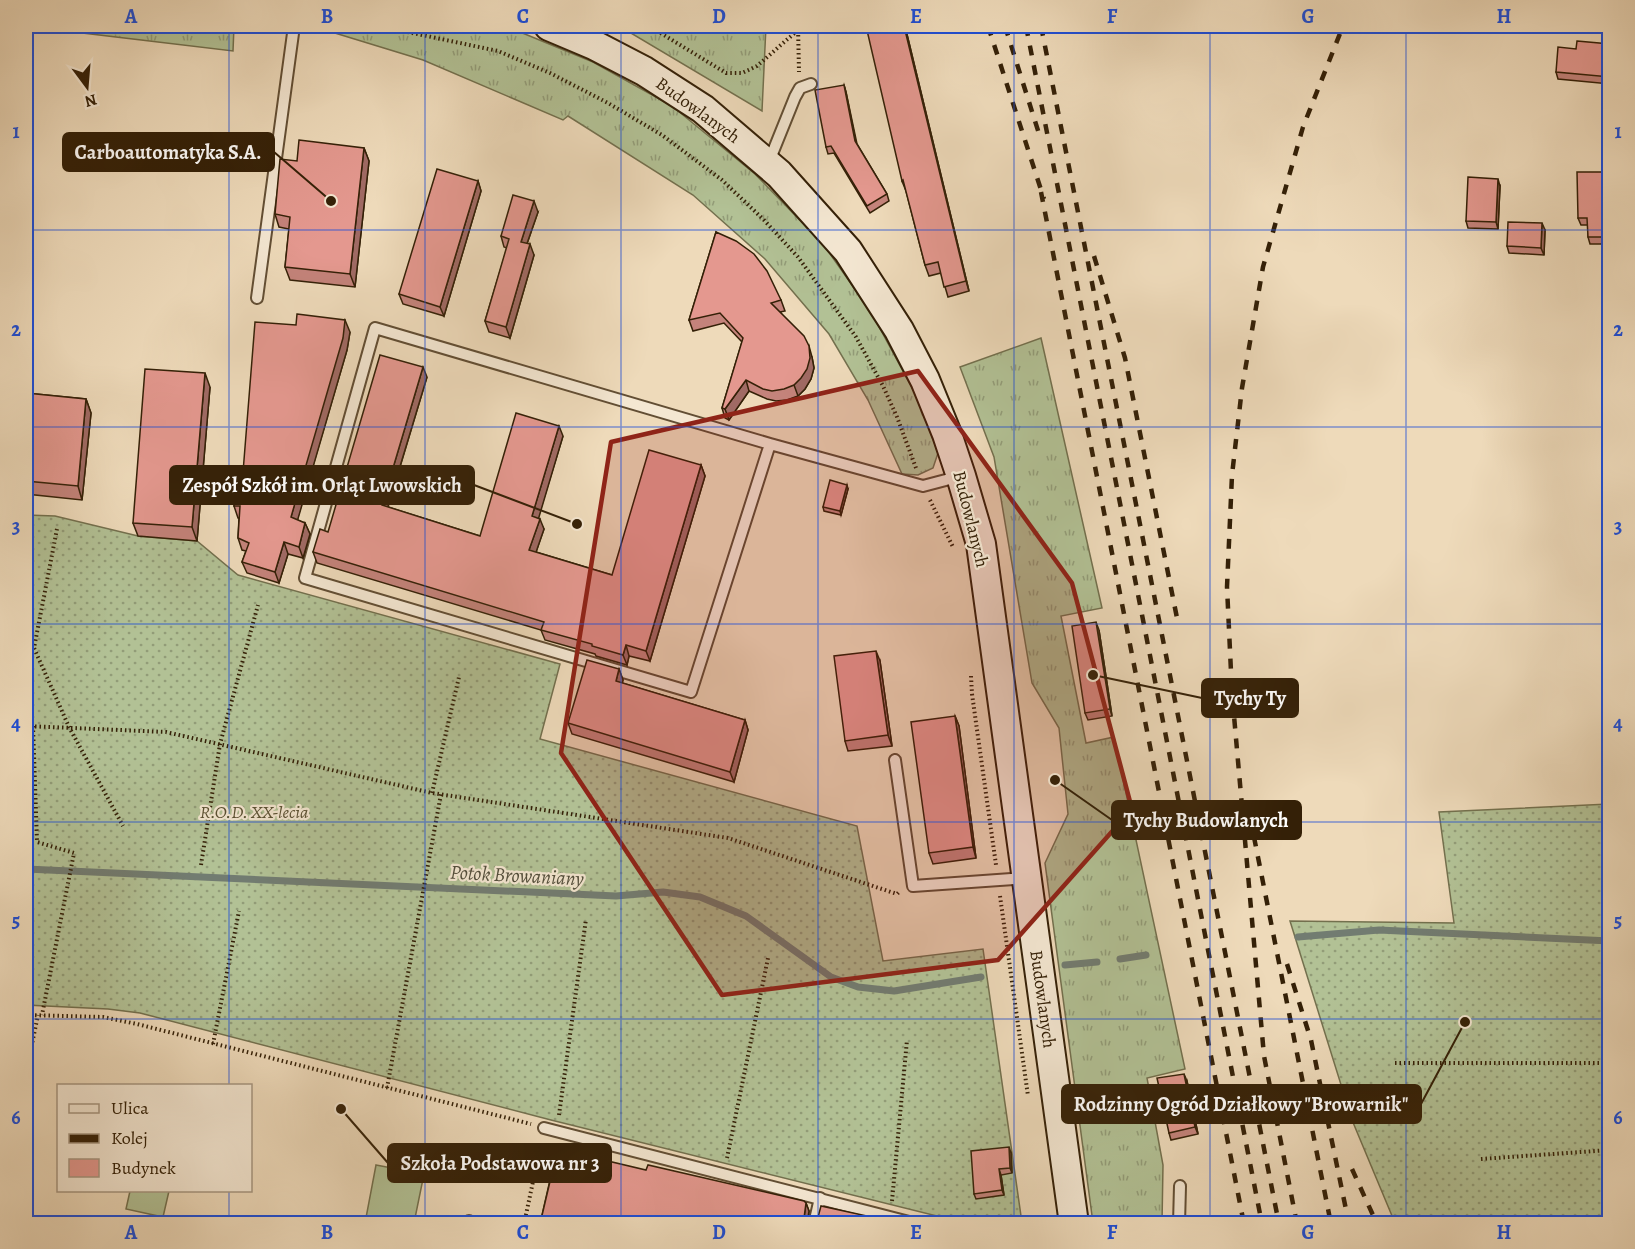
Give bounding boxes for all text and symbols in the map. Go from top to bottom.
text: A [124,3,138,30]
text: B [321,3,333,30]
text: C [517,3,529,30]
text: D [712,3,726,30]
text: E [910,3,922,30]
text: F [1107,3,1118,30]
text: G [1301,3,1315,30]
text: H [1497,3,1512,30]
north arrow [57,57,117,117]
street label: Budowlanych [651,71,745,149]
text: N [82,88,99,113]
text: 1 [12,118,20,145]
text: 1 [1614,118,1622,145]
callout: Carboautomatyka S.A. [63,133,274,171]
text: Carboautomatyka S.A. [74,139,262,166]
text: 2 [11,316,21,343]
text: 2 [1613,316,1623,343]
callout: Zespół Szkół im. Orląt Lwowskich [170,466,474,504]
street label: Budowlanych [947,468,995,570]
text: Zespół Szkół im. Orląt Lwowskich [182,472,462,499]
text: 3 [12,513,20,540]
text: 3 [1614,513,1622,540]
callout: Tychy Ty [1202,679,1298,717]
text: Tychy Ty [1214,685,1287,712]
text: 4 [11,710,21,737]
text: 4 [1613,710,1623,737]
park label: R.O.D. XX-lecia [200,800,308,824]
callout: Tychy Budowlanych [1112,801,1301,839]
text: Tychy Budowlanych [1123,807,1289,834]
water label: Potok Browaniany [449,859,585,892]
text: 5 [12,907,20,934]
text: 5 [1614,907,1622,934]
street label: Budowlanych [1024,948,1062,1050]
legend [57,1084,252,1192]
callout: Rodzinny Ogród Działkowy "Browarnik" [1062,1085,1421,1123]
text: Rodzinny Ogród Działkowy "Browarnik" [1074,1091,1408,1118]
text: Ulica [111,1096,149,1120]
text: 6 [11,1104,21,1131]
text: 6 [1613,1104,1623,1131]
text: Kolej [111,1126,148,1150]
callout: Szkoła Podstawowa nr 3 [388,1144,611,1182]
text: Szkoła Podstawowa nr 3 [400,1150,600,1177]
text: Budynek [111,1156,176,1180]
text: A [124,1219,138,1246]
text: B [321,1219,333,1246]
text: C [517,1219,529,1246]
text: D [712,1219,726,1246]
text: E [910,1219,922,1246]
text: F [1107,1219,1118,1246]
text: G [1301,1219,1315,1246]
text: H [1497,1219,1512,1246]

